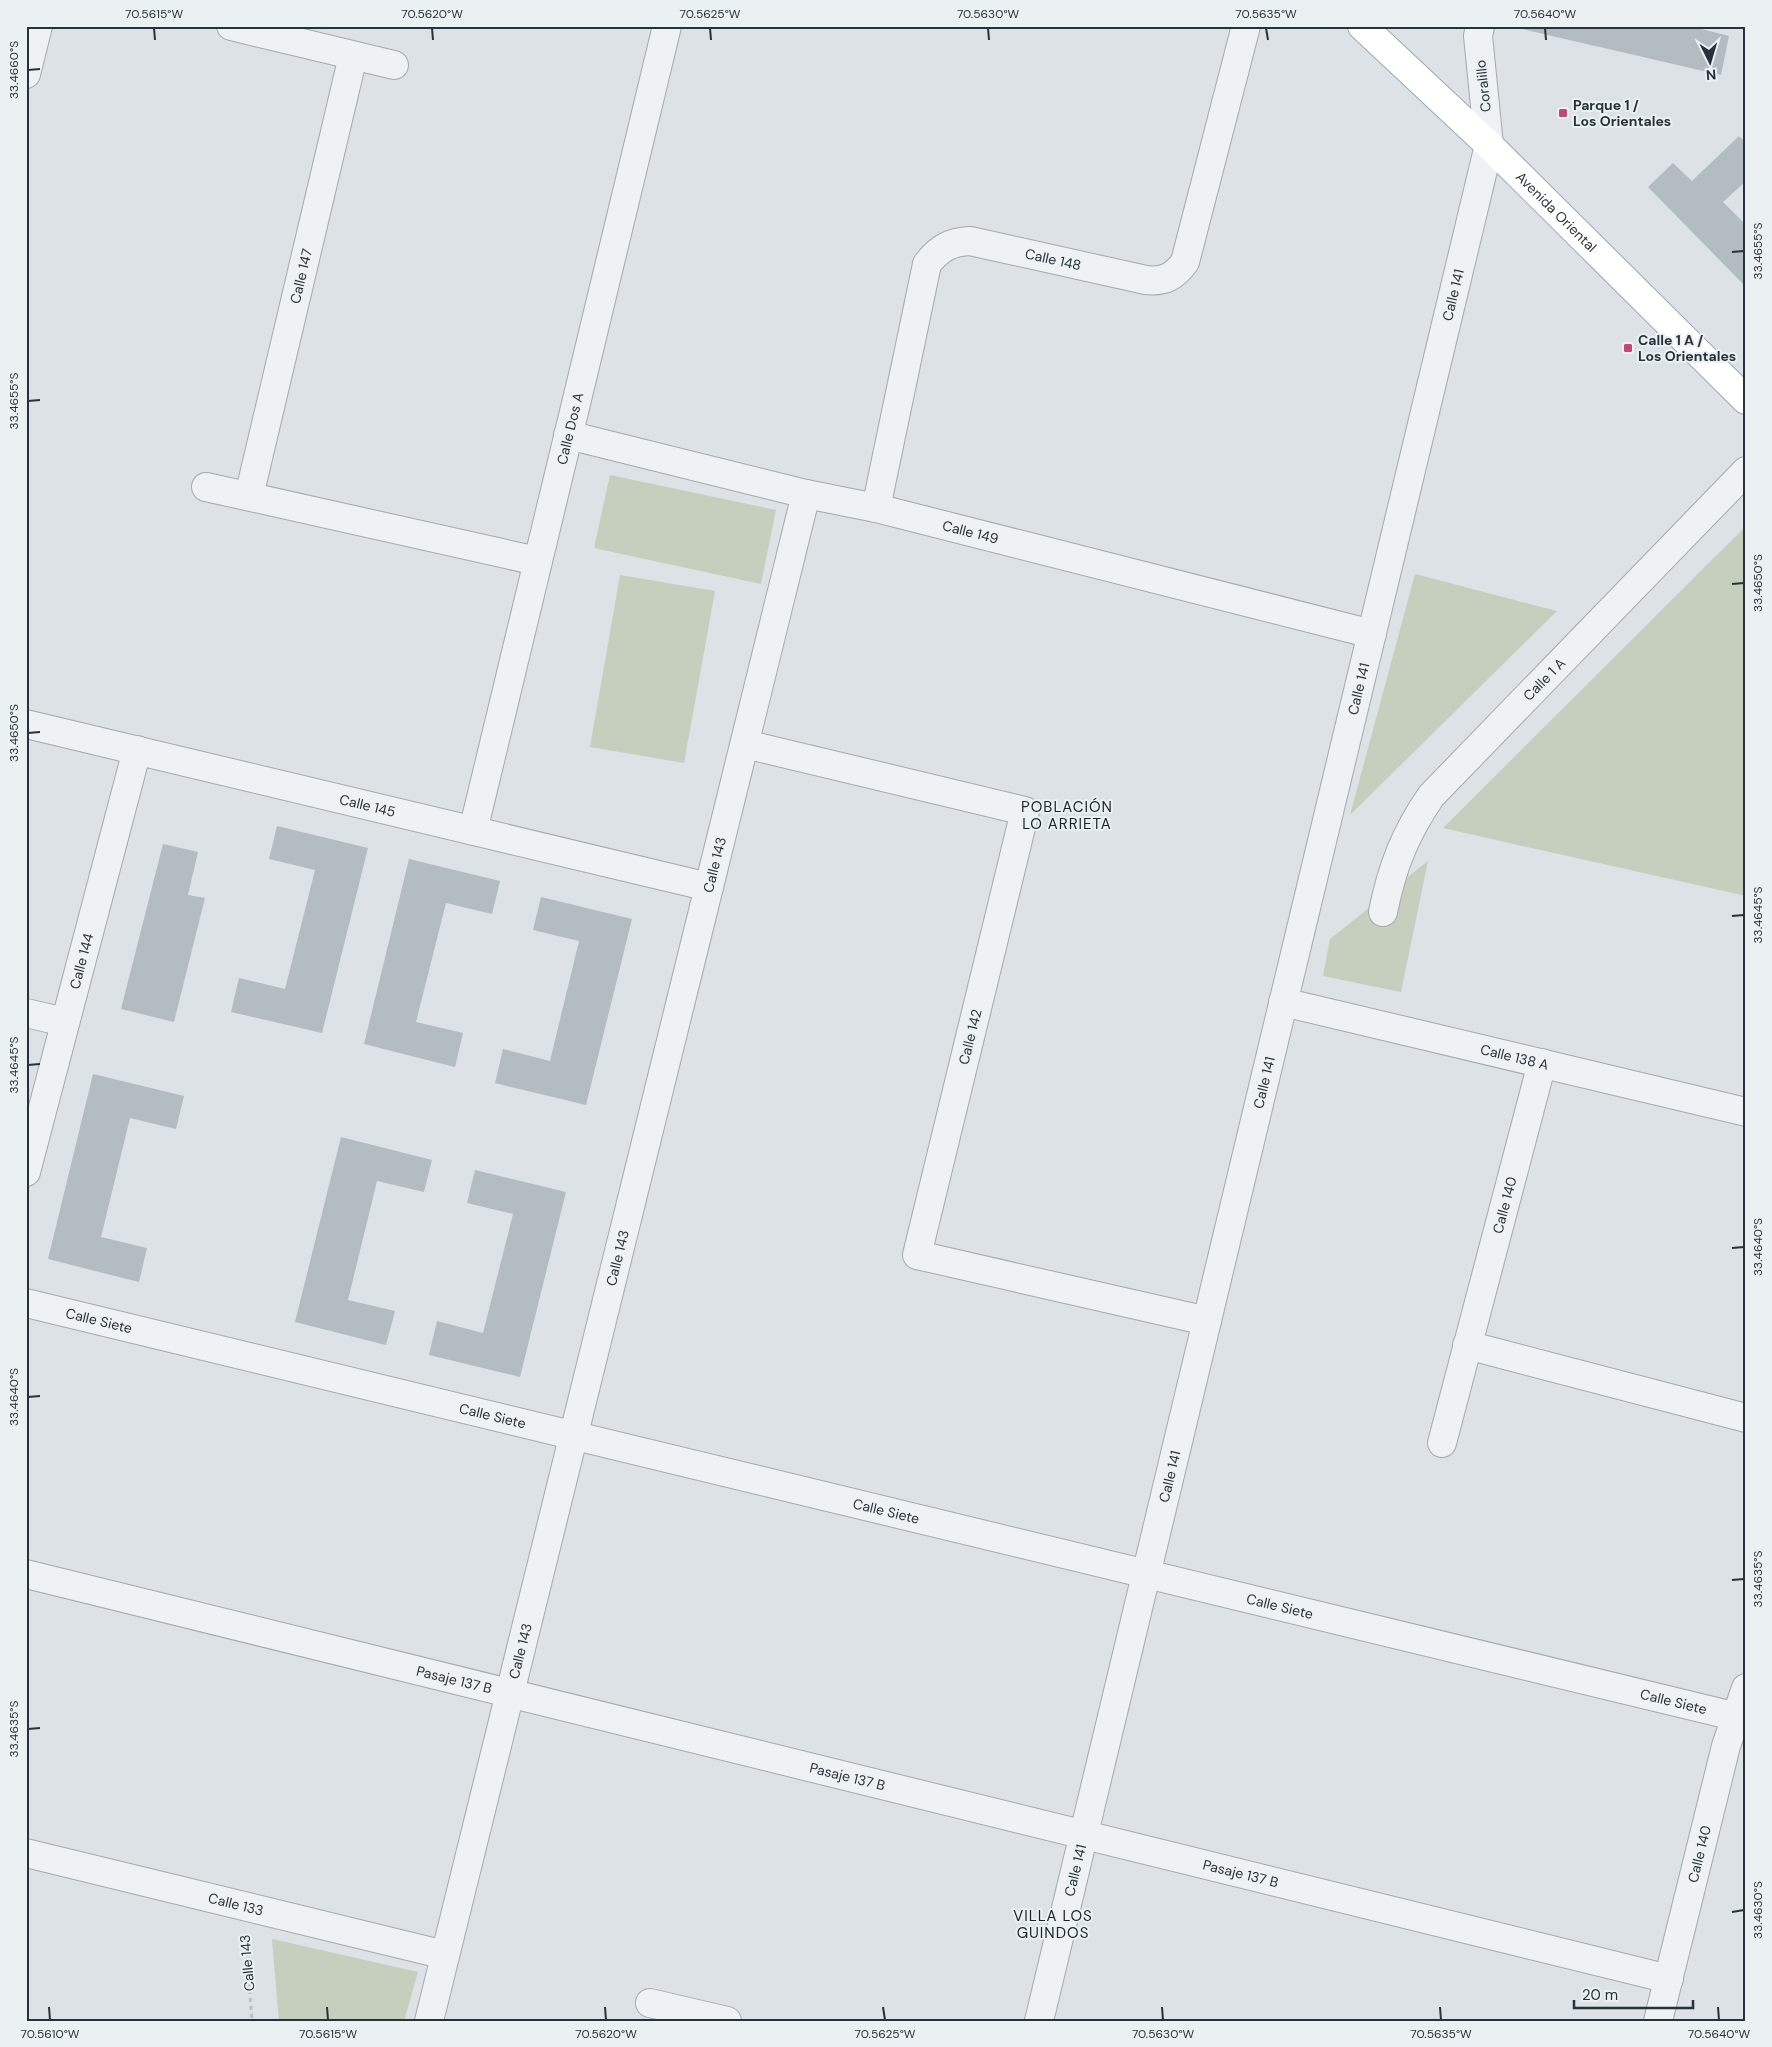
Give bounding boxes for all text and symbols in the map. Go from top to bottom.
text: 70.5615°W [125,6,183,22]
text: 70.5620°W [401,6,463,22]
text: 70.5625°W [680,6,741,22]
text: 70.5630°W [957,6,1019,22]
text: 70.5635°W [1235,6,1297,22]
text: 70.5640°W [1514,6,1577,22]
north arrow [1684,38,1734,88]
text: 33.4660°S [6,41,22,99]
street label: Coralillo [1471,59,1495,113]
text: N [1705,66,1717,84]
place label: Parque 1 / Los Orientales [1573,96,1671,130]
marker: Parque 1 / Los Orientales [1557,107,1569,119]
street label: Avenida Oriental [1512,168,1601,256]
text: 33.4655°S [1750,223,1766,279]
street label: Calle 148 [1023,244,1083,274]
street label: Calle 147 [286,247,316,305]
street label: Calle 141 [1438,267,1468,323]
place label: Calle 1 A / Los Orientales [1638,331,1736,365]
marker: Calle 1 A / Los Orientales [1622,342,1634,354]
text: 33.4655°S [6,373,22,429]
street label: Calle Dos A [553,391,587,466]
street label: Calle 149 [940,516,1001,548]
text: 33.4650°S [1750,554,1766,612]
street label: Calle 1 A [1519,654,1569,705]
street label: Calle 141 [1344,661,1373,717]
text: 33.4650°S [6,704,22,762]
street label: Calle 145 [338,790,397,821]
district label: POBLACIÓN LO ARRIETA [1021,797,1113,834]
street label: Calle 143 [699,835,730,894]
text: 33.4645°S [1750,886,1766,944]
street label: Calle 144 [66,931,98,991]
street label: Calle 142 [954,1007,986,1067]
text: 33.4645°S [6,1036,22,1094]
street label: Calle 138 A [1479,1040,1551,1074]
street label: Calle 141 [1249,1055,1279,1110]
street label: Calle 140 [1489,1175,1521,1235]
text: 33.4640°S [1750,1218,1766,1276]
street label: Calle 143 [602,1228,633,1288]
street label: Calle Siete [64,1304,134,1337]
text: 33.4640°S [6,1368,22,1426]
street label: Calle Siete [457,1399,528,1433]
street label: Calle 141 [1155,1449,1185,1504]
street label: Calle Siete [851,1494,921,1528]
text: 33.4635°S [1750,1551,1766,1607]
street label: Calle Siete [1245,1590,1315,1623]
street label: Calle 143 [505,1621,536,1681]
street label: Pasaje 137 B [415,1662,494,1698]
street label: Calle Siete [1638,1685,1709,1718]
text: 33.4635°S [6,1701,22,1757]
street label: Pasaje 137 B [808,1758,887,1794]
street label: Calle 140 [1684,1824,1715,1884]
street label: Calle 141 [1060,1842,1090,1898]
street label: Pasaje 137 B [1201,1855,1280,1891]
text: 33.4630°S [1750,1881,1766,1939]
street label: Calle 133 [206,1889,265,1920]
district label: VILLA LOS GUINDOS [1013,1906,1093,1943]
street label: Calle 143 [236,1934,258,1992]
scale bar [1574,1977,1693,2009]
text: 20 m [1582,1985,1618,2005]
text: 70.5610°W [21,2026,80,2042]
text: 70.5615°W [299,2026,357,2042]
text: 70.5620°W [575,2026,637,2042]
text: 70.5625°W [855,2026,916,2042]
text: 70.5630°W [1132,2026,1194,2042]
text: 70.5635°W [1410,2026,1472,2042]
text: 70.5640°W [1688,2026,1751,2042]

